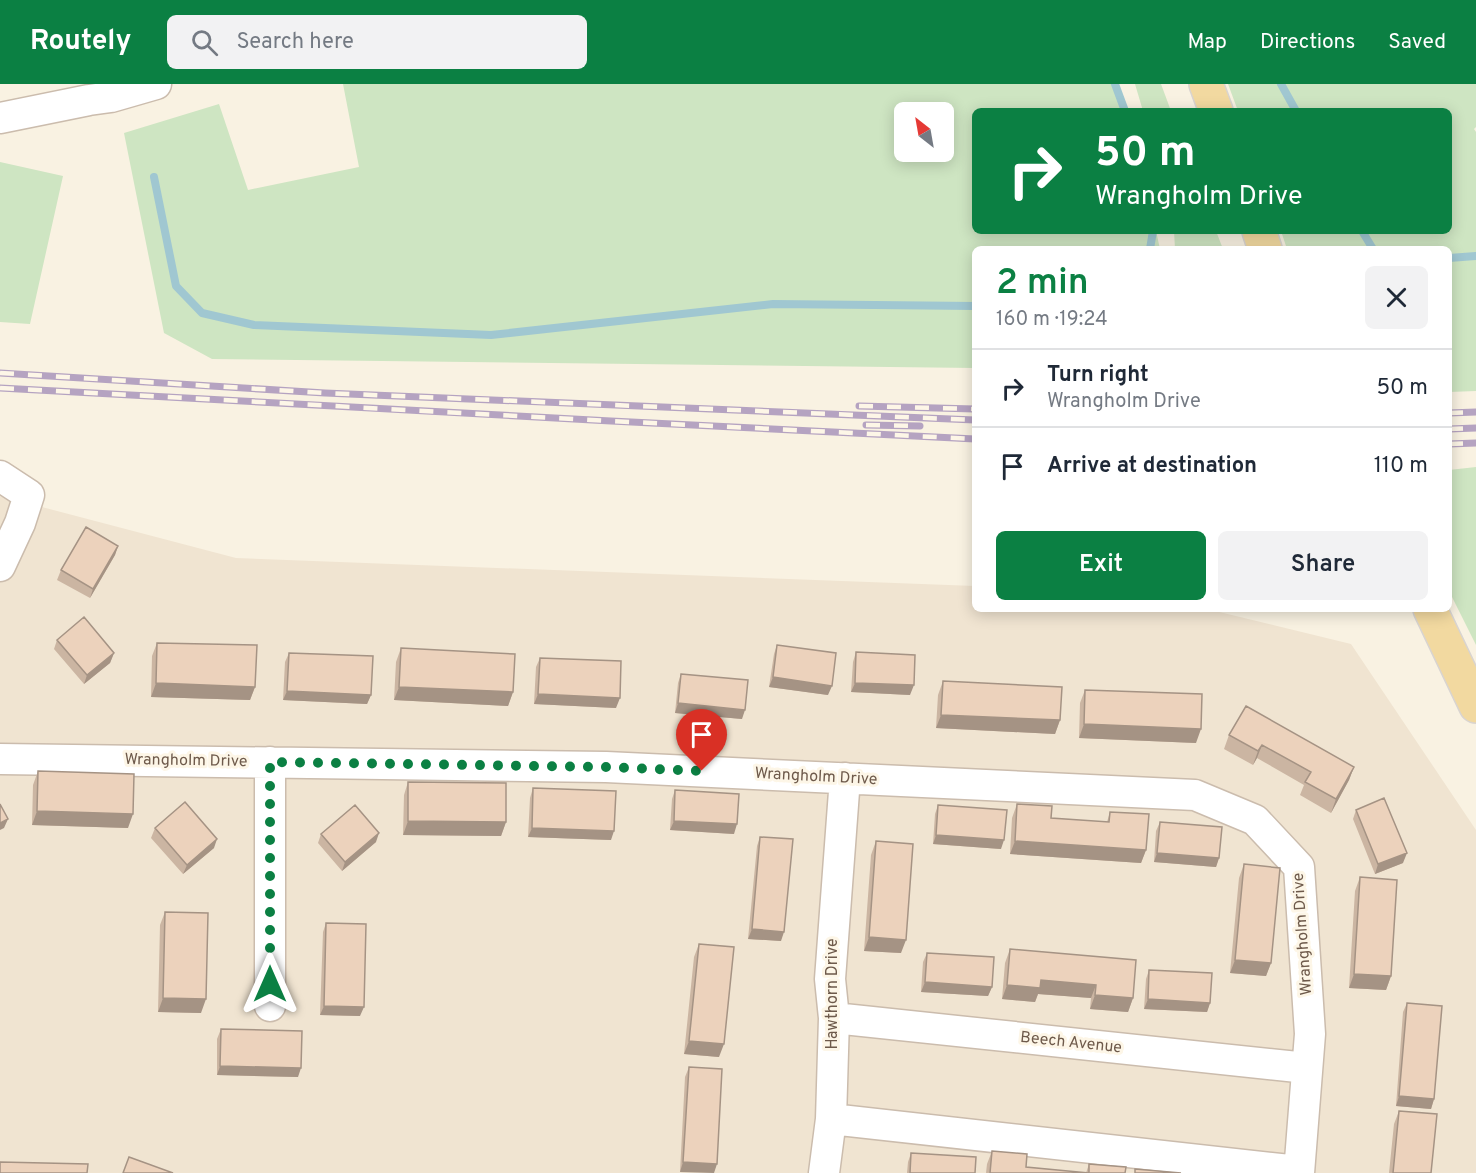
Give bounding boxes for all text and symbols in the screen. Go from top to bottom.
search box [167,15,587,69]
text: Routely [30,24,131,60]
icon: search [188,26,221,59]
text: Search here [236,29,354,56]
text: Map [1187,29,1227,56]
text: Directions [1260,29,1355,56]
text: Saved [1388,29,1446,56]
north arrow [894,102,954,162]
map controls [894,102,954,162]
text: 50 m [1095,128,1196,181]
icon: right [996,132,1074,210]
text: Wrangholm Drive [1095,180,1303,214]
text: 2 min [996,261,1089,307]
button: close [1365,266,1428,329]
text: 160 m · 19:24 [996,307,1108,333]
text: Turn right [1047,362,1149,389]
icon: right [996,372,1029,405]
text: 50 m [1376,375,1428,402]
text: Wrangholm Drive [1047,389,1201,415]
icon: arrive [996,450,1029,483]
text: Arrive at destination [1047,453,1257,480]
text: 110 m [1374,453,1428,480]
button: Exit [996,531,1206,600]
button: Share [1218,531,1428,600]
pin [676,709,727,771]
icon: arrive [685,718,718,751]
street label: Wrangholm Drive [124,750,248,772]
street label: Wrangholm Drive [754,764,878,790]
street label: Wrangholm Drive [1289,872,1317,996]
street label: Hawthorn Drive [823,938,843,1050]
position arrow [238,952,302,1016]
street label: Beech Avenue [1019,1028,1123,1058]

